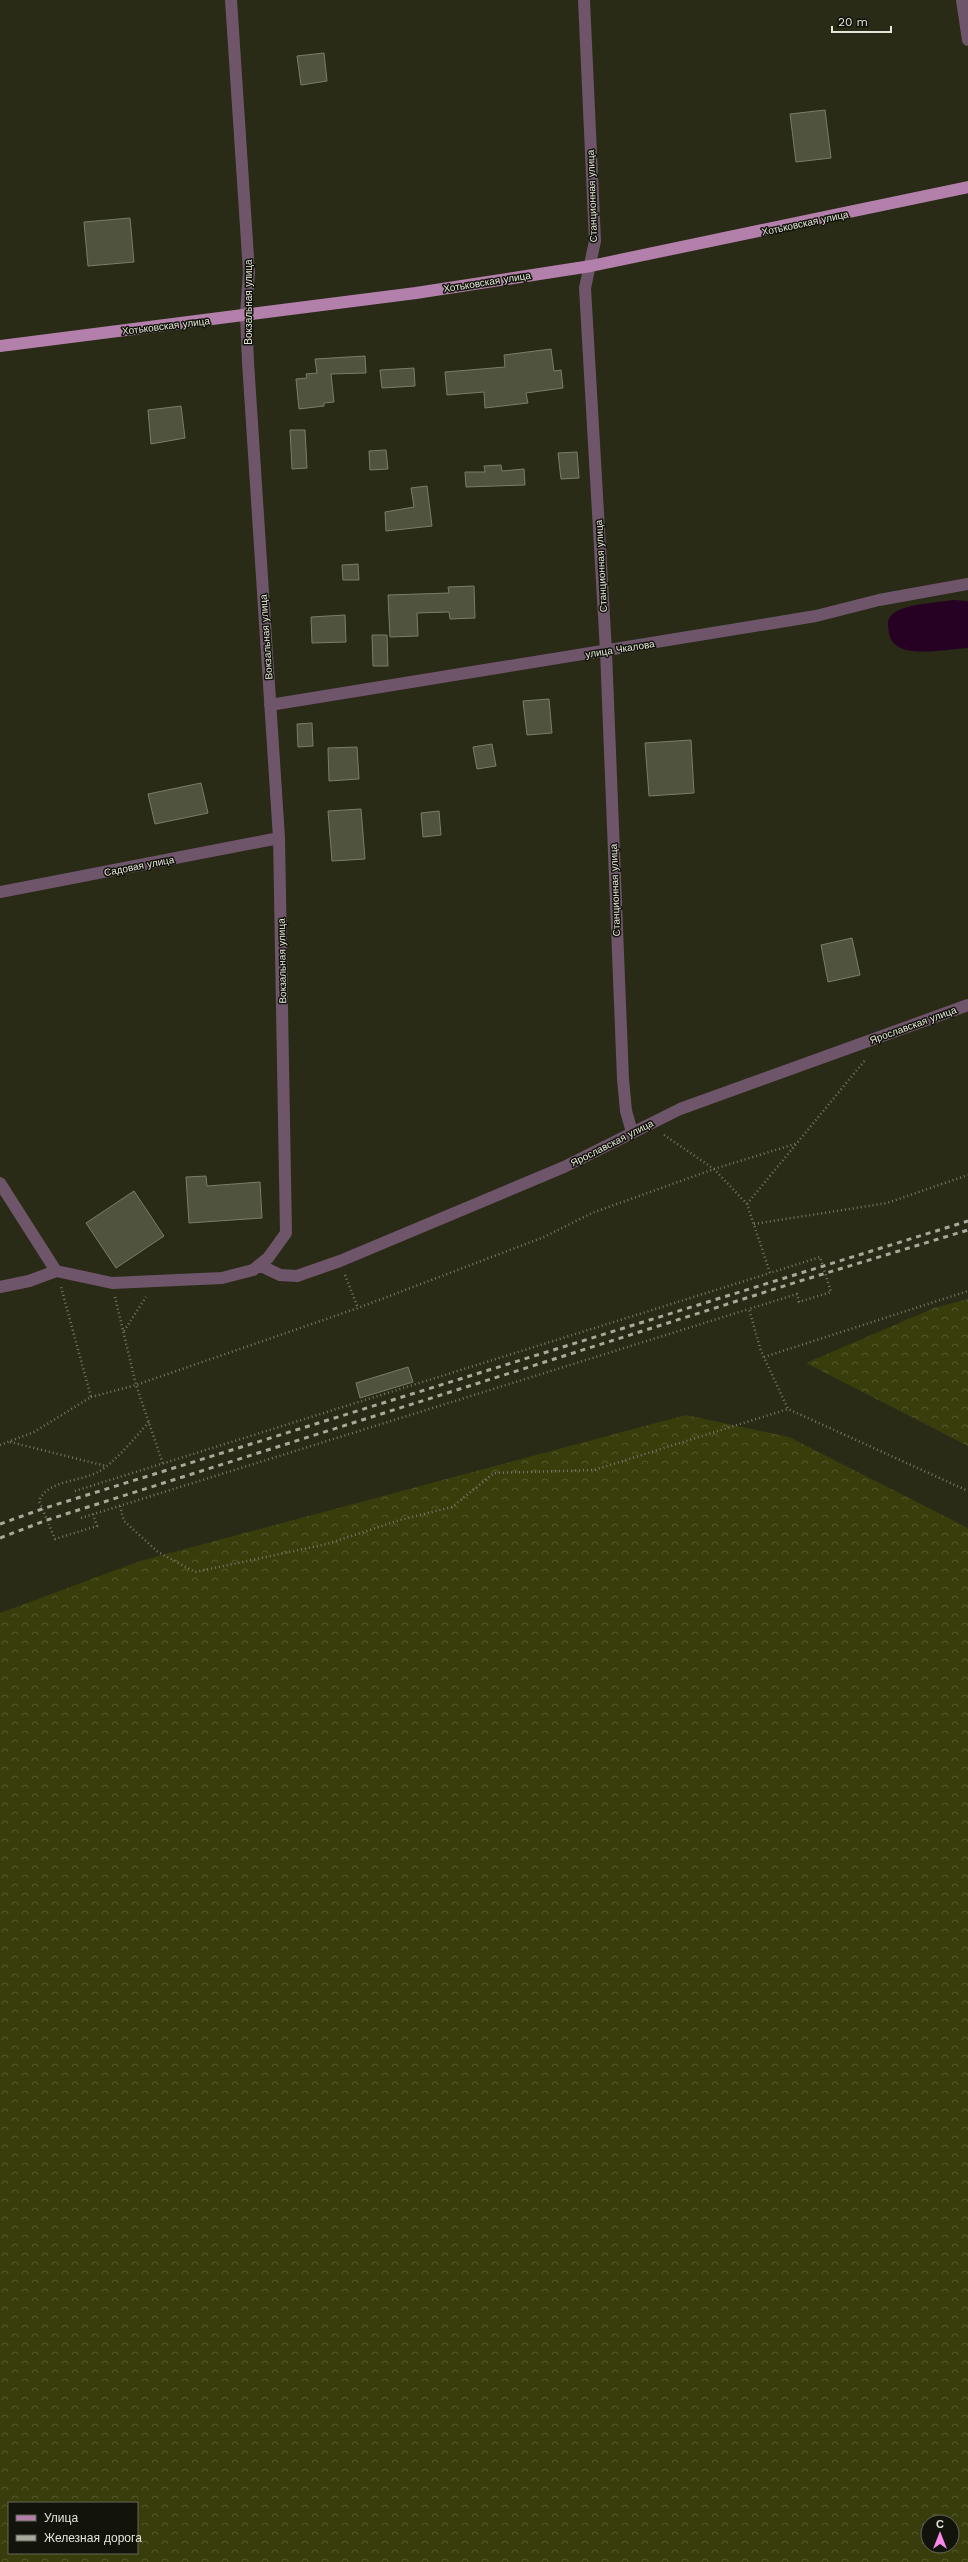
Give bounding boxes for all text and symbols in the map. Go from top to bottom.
scale bar [832,8,891,34]
text: 20 m [838,15,868,29]
street label: Станционная улица [585,149,599,242]
street label: Хотьковская улица [761,208,850,238]
street label: Вокзальная улица [243,259,254,345]
street label: Хотьковская улица [442,270,532,294]
street label: Хотьковская улица [121,315,211,337]
street label: Станционная улица [593,519,609,613]
street label: Вокзальная улица [258,594,274,680]
street label: улица Чкалова [585,638,656,660]
street label: Станционная улица [608,843,622,936]
street label: Садовая улица [103,854,176,878]
street label: Вокзальная улица [276,918,288,1004]
street label: Ярославская улица [868,1004,958,1046]
street label: Ярославская улица [569,1117,656,1169]
legend [8,2502,138,2554]
text: Улица [44,2511,78,2525]
north arrow [920,2514,960,2554]
text: С [936,2518,944,2531]
text: Железная дорога [44,2531,142,2545]

